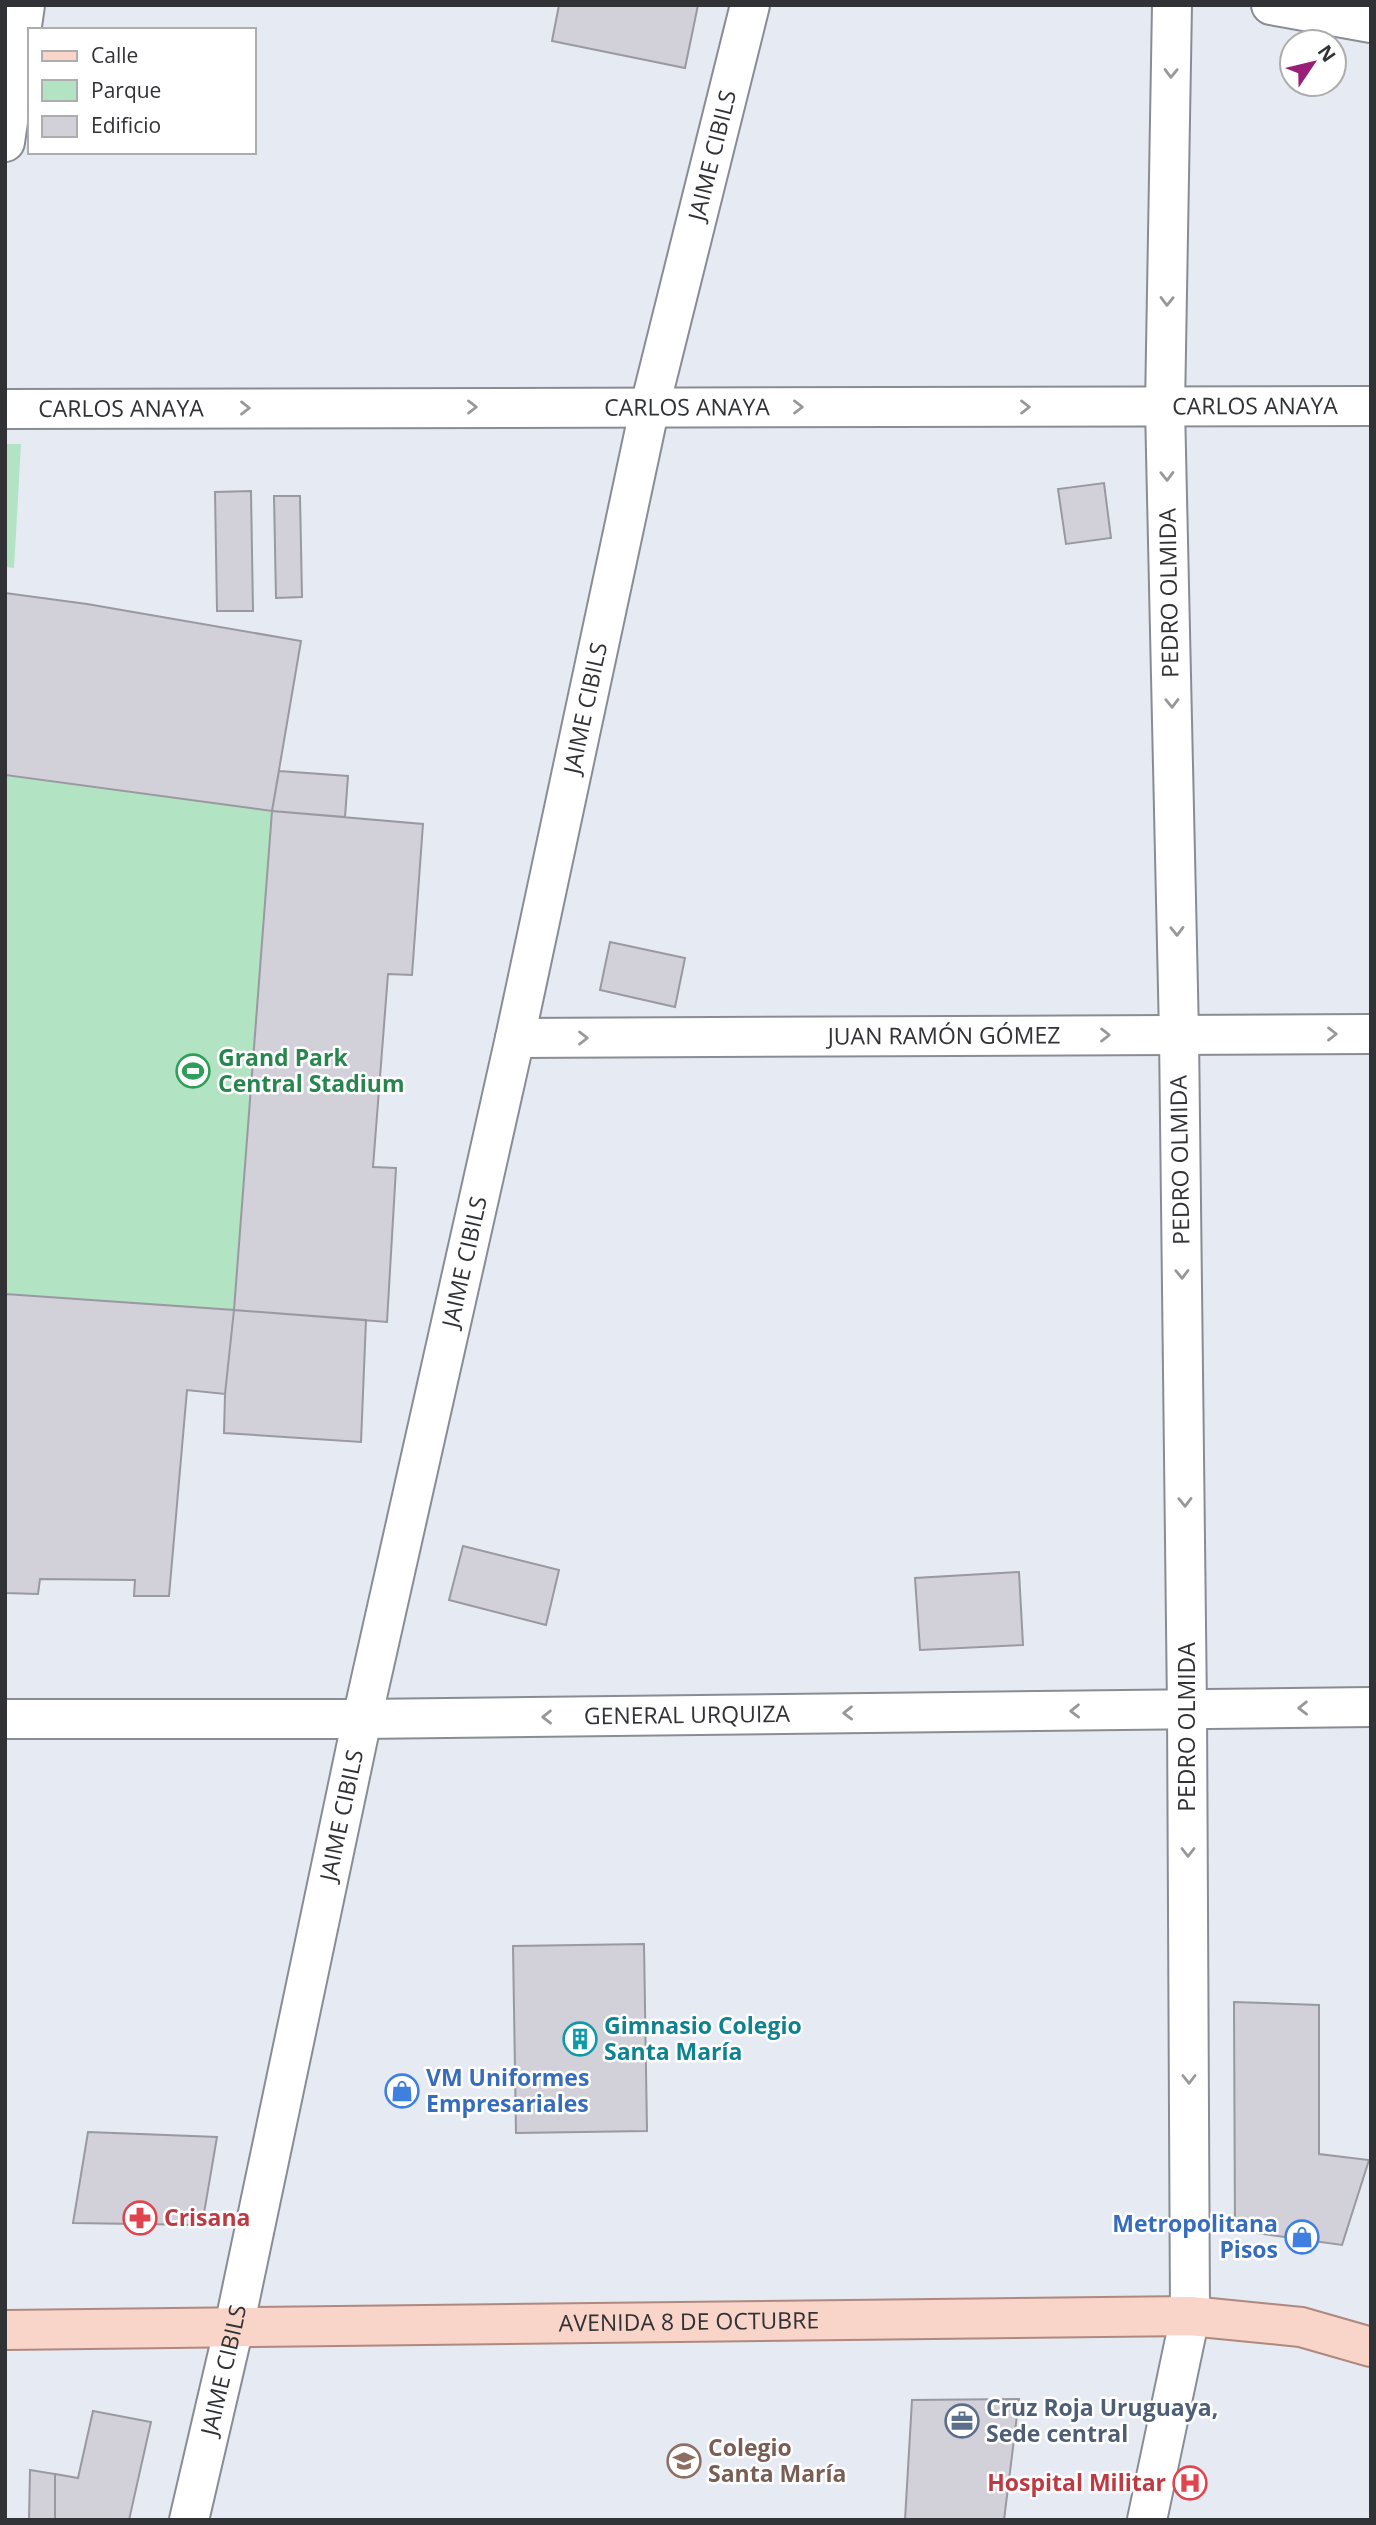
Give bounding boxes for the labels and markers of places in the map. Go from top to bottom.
place label: Grand Park Central Stadium [218,1041,405,1099]
sports icon: Grand Park Central Stadium [174,1052,212,1090]
place label: Gimnasio Colegio Santa María [604,2009,802,2067]
building icon: Gimnasio Colegio Santa María [561,2020,599,2058]
place label: VM Uniformes Empresariales [426,2061,589,2119]
shop icon: VM Uniformes Empresariales [383,2072,421,2110]
pharmacy icon: Crisana [121,2199,159,2237]
place label: Crisana [164,2201,250,2233]
place label: Metropolitana Pisos [1112,2207,1278,2265]
shop icon: Metropolitana Pisos [1283,2218,1321,2256]
place label: Cruz Roja Uruguaya, Sede central [986,2391,1218,2449]
office icon: Cruz Roja Uruguaya, Sede central [943,2402,981,2440]
place label: Colegio Santa María [708,2431,846,2489]
school or university icon: Colegio Santa María [665,2442,703,2480]
hospital icon: Hospital Militar [1171,2464,1209,2502]
place label: Hospital Militar [987,2466,1166,2498]

